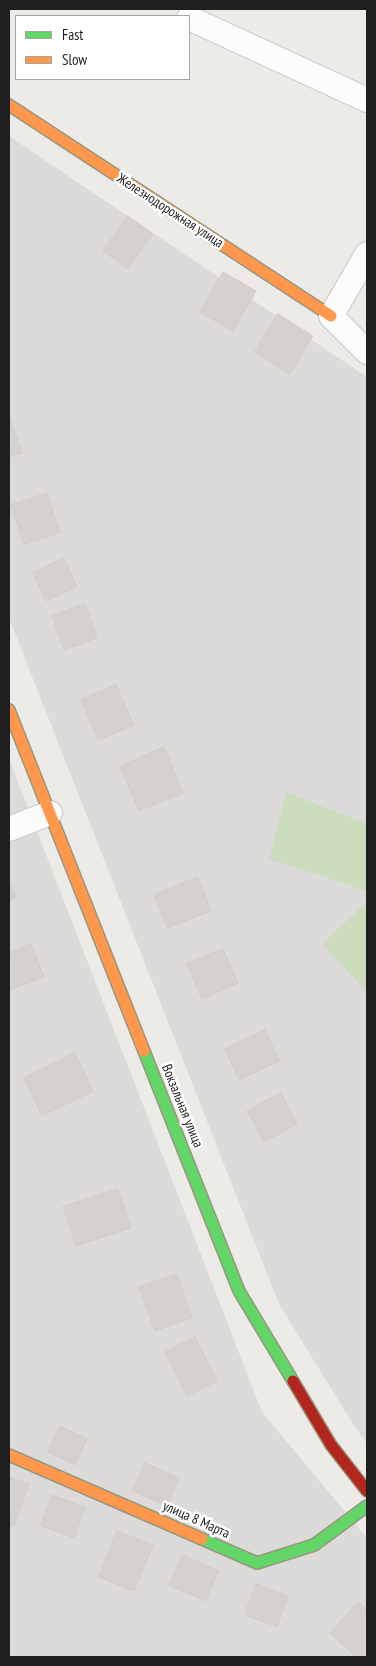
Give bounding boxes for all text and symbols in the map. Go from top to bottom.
legend [15,15,190,80]
text: Fast [62,25,83,44]
text: Slow [62,50,87,69]
street label: Железнодорожная улица [114,170,226,252]
street label: Вокзальная улица [158,1062,206,1150]
street label: улица 8 Марта [160,1498,232,1542]

